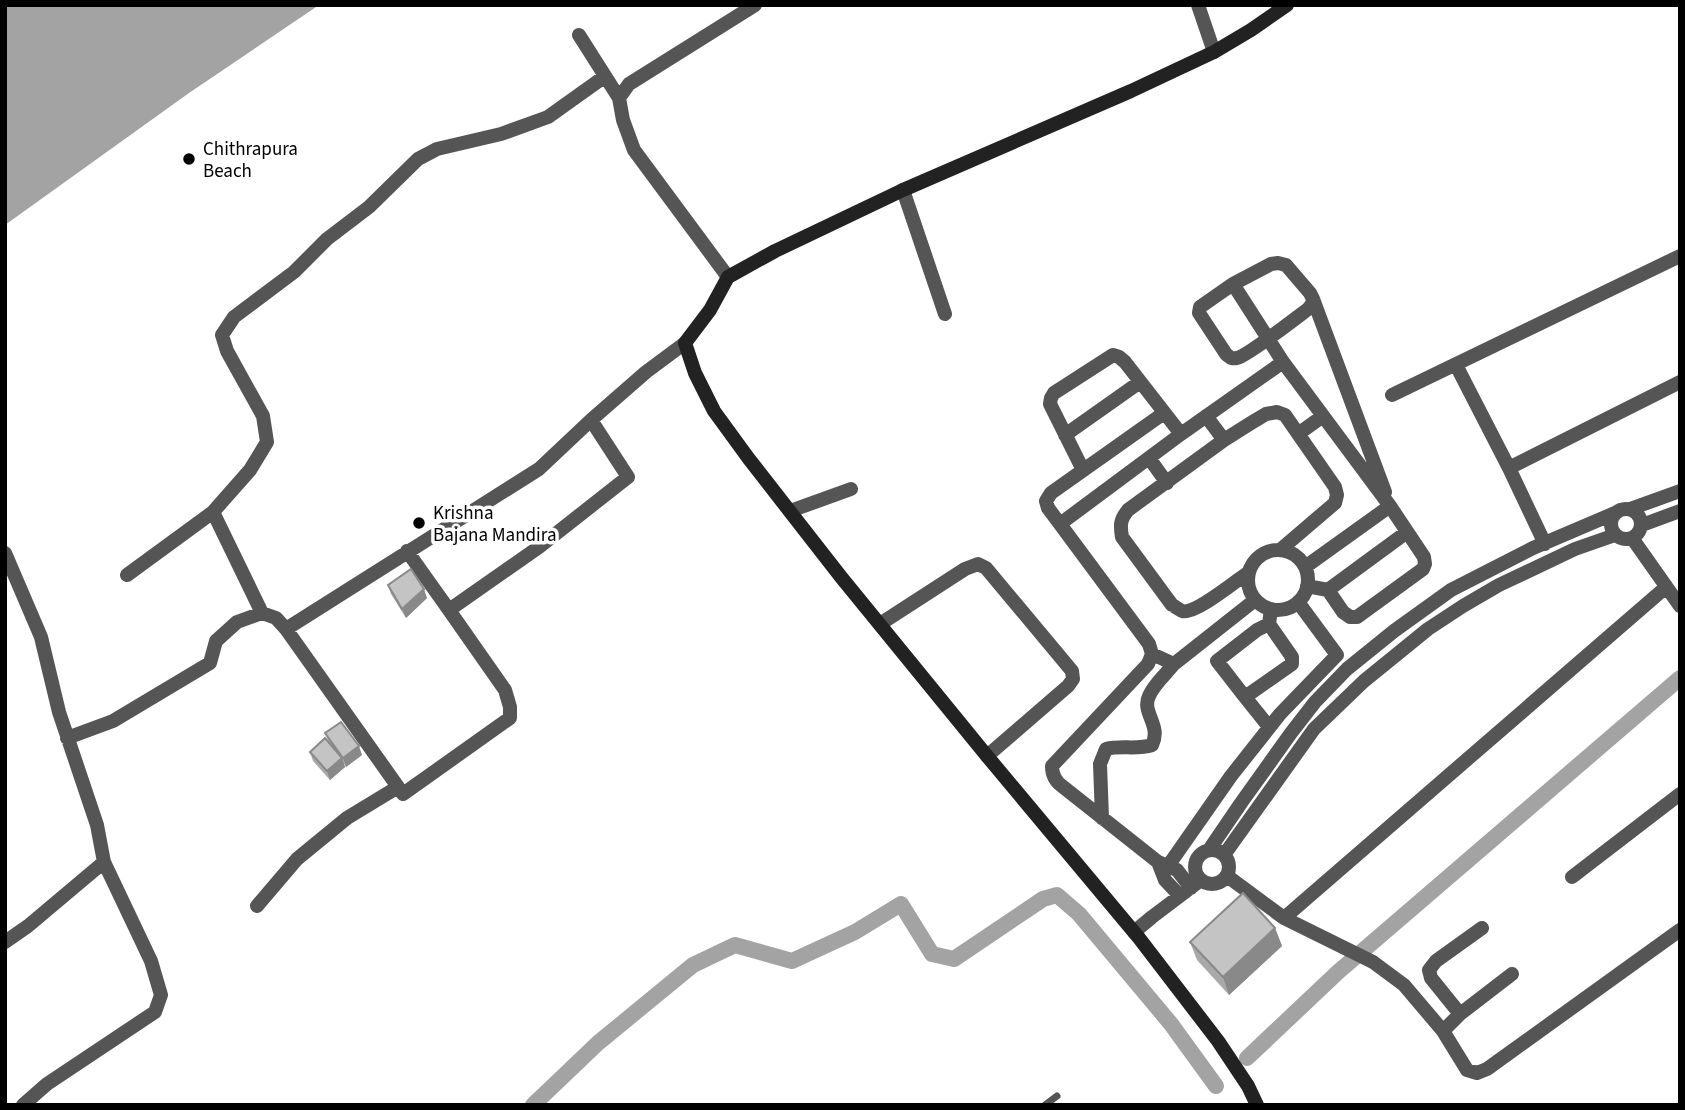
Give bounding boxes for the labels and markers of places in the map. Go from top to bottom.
place label: Chithrapura Beach [203,136,298,185]
marker: Chithrapura Beach [181,151,197,167]
place label: Krishna Bajana Mandira [433,500,557,549]
marker: Krishna Bajana Mandira [411,515,427,531]

